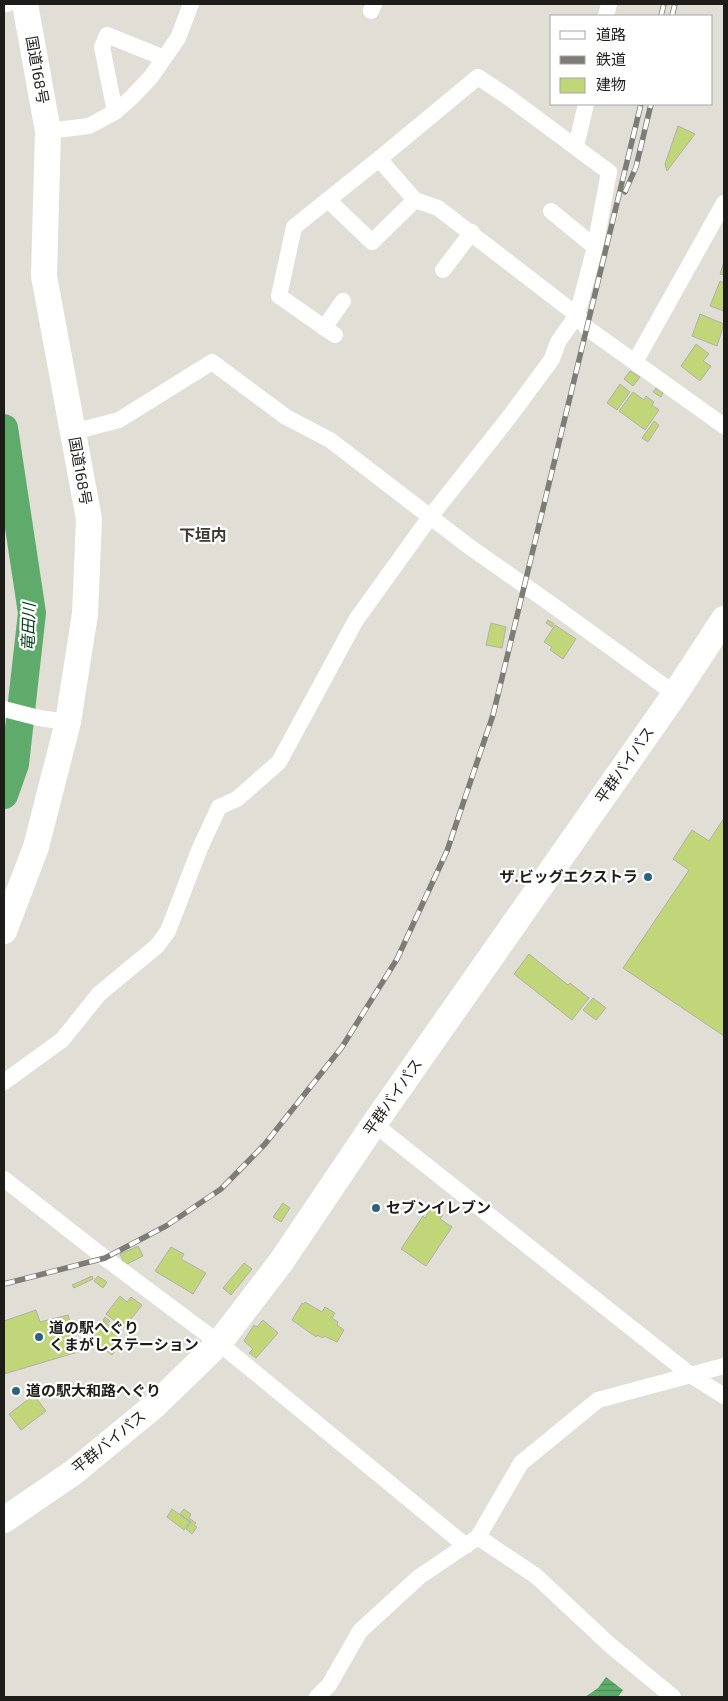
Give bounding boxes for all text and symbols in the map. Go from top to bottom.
legend [550,15,713,105]
text: 道路 [596,25,626,43]
street label: 国道168号 [23,34,53,105]
text: 鉄道 [596,50,626,68]
text: 建物 [596,75,626,93]
street label: 国道168号 [66,435,96,506]
district label: 下垣内 [179,525,227,544]
water label: 竜田川 [17,601,38,651]
street label: 平群バイパス [591,723,657,806]
place label: ザ.ビッグエクストラ [500,867,638,885]
marker: ザ.ビッグエクストラ [642,871,654,883]
street label: 平群バイパス [359,1055,425,1138]
place label: セブンイレブン [386,1198,491,1216]
marker: セブンイレブン [370,1202,382,1214]
place label: 道の駅へぐり くまがしステーション [49,1318,199,1353]
marker: 道の駅へぐり くまがしステーション [33,1331,45,1343]
place label: 道の駅大和路へぐり [26,1381,161,1399]
marker: 道の駅大和路へぐり [10,1385,22,1397]
street label: 平群バイパス [68,1406,149,1476]

